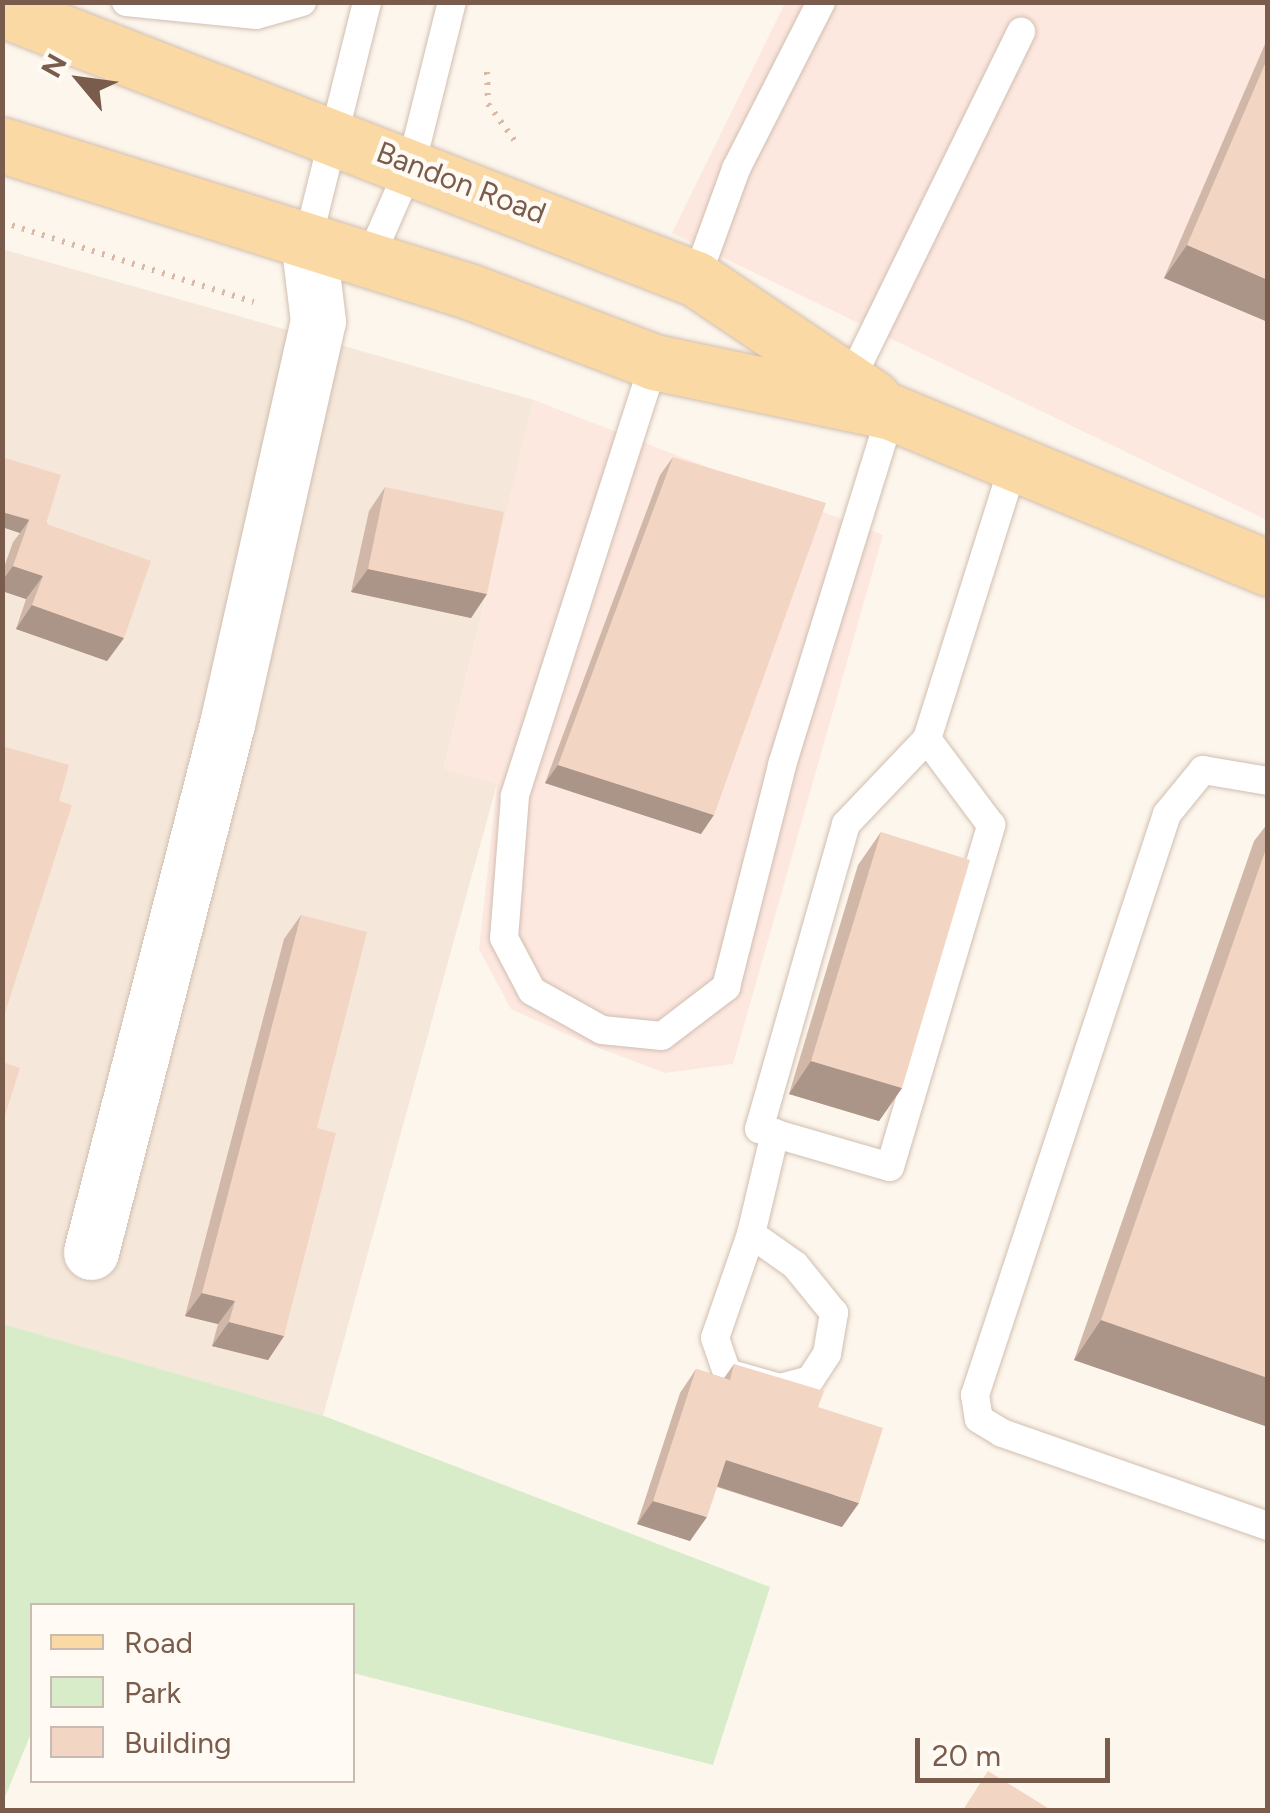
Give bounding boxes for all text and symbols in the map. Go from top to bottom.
north arrow [30,30,130,130]
text: N [34,48,74,83]
street label: Bandon Road [371,134,551,232]
legend [30,1603,355,1783]
text: Road [124,1624,193,1661]
text: Park [124,1674,181,1711]
scale bar [920,1718,1115,1780]
text: Building [124,1724,232,1761]
text: 20 m [932,1737,1001,1774]

